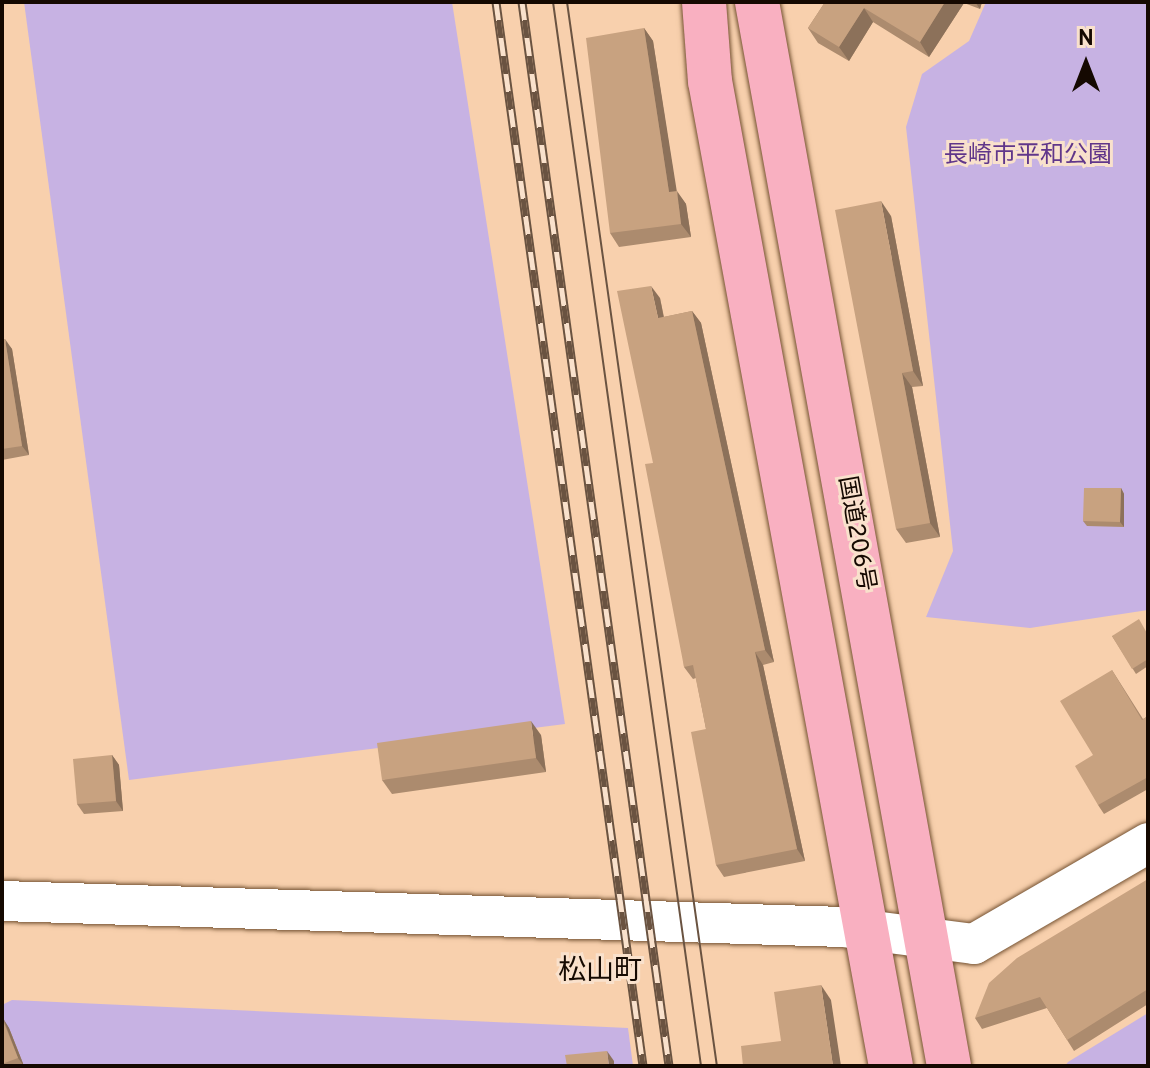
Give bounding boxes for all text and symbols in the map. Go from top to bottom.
north arrow [1046,24,1126,104]
text: N [1078,26,1094,53]
park label: 長崎市平和公園 [944,143,1112,171]
street label: 国道206号 [831,474,879,594]
district label: 松山町 [558,955,642,989]

